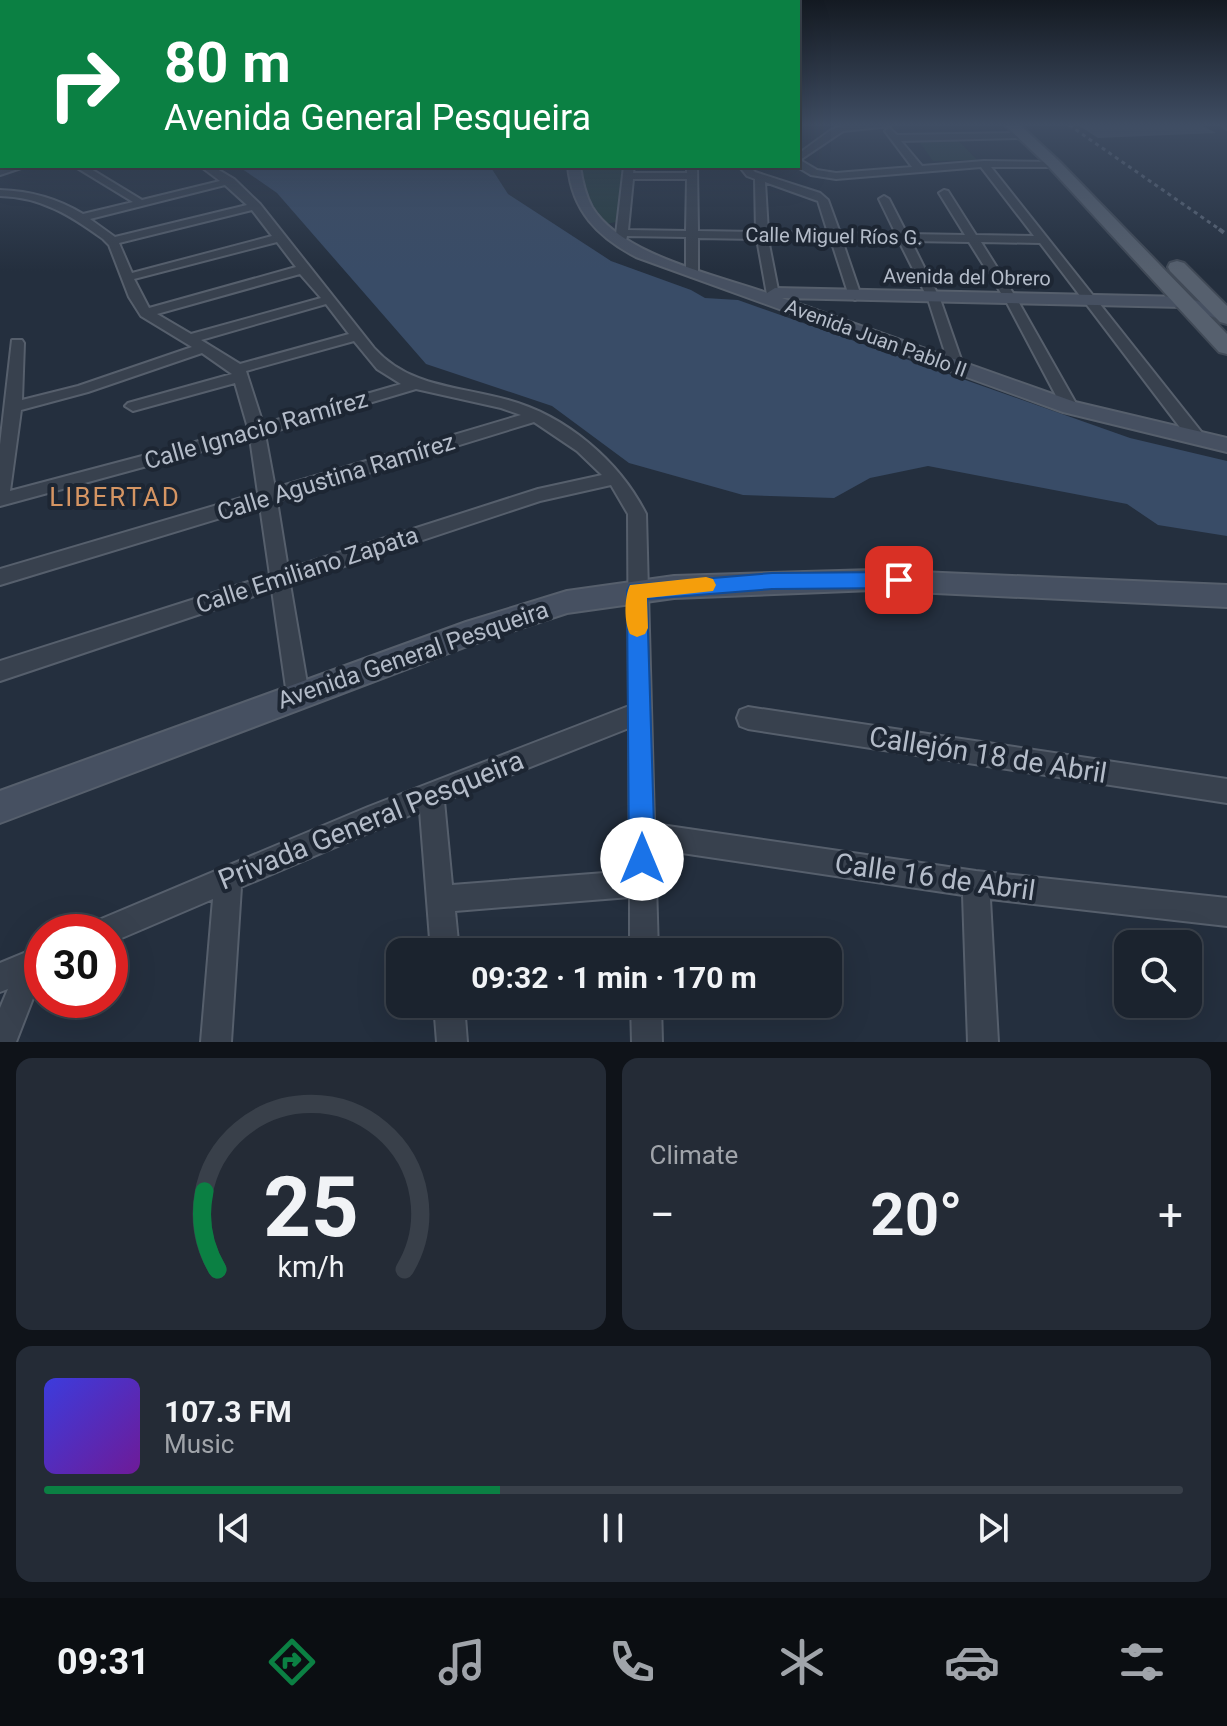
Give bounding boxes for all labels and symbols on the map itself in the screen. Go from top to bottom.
street label: Calle Miguel Ríos G. [745,222,923,250]
street label: Avenida del Obrero [883,264,1051,290]
street label: Avenida Juan Pablo II [782,294,970,382]
street label: Calle Ignacio Ramírez [141,385,371,475]
street label: Calle Agustina Ramírez [214,427,458,527]
district label: LIBERTAD [49,482,181,512]
street label: Calle Emiliano Zapata [192,521,422,619]
pin [865,546,933,614]
street label: Avenida General Pesqueira [274,595,552,715]
street label: Callejón 18 de Abril [867,720,1109,790]
street label: Privada General Pesqueira [213,744,529,896]
position arrow [600,817,684,901]
street label: Calle 16 de Abril [833,847,1037,907]
speed limit sign: 30 [24,914,128,1018]

